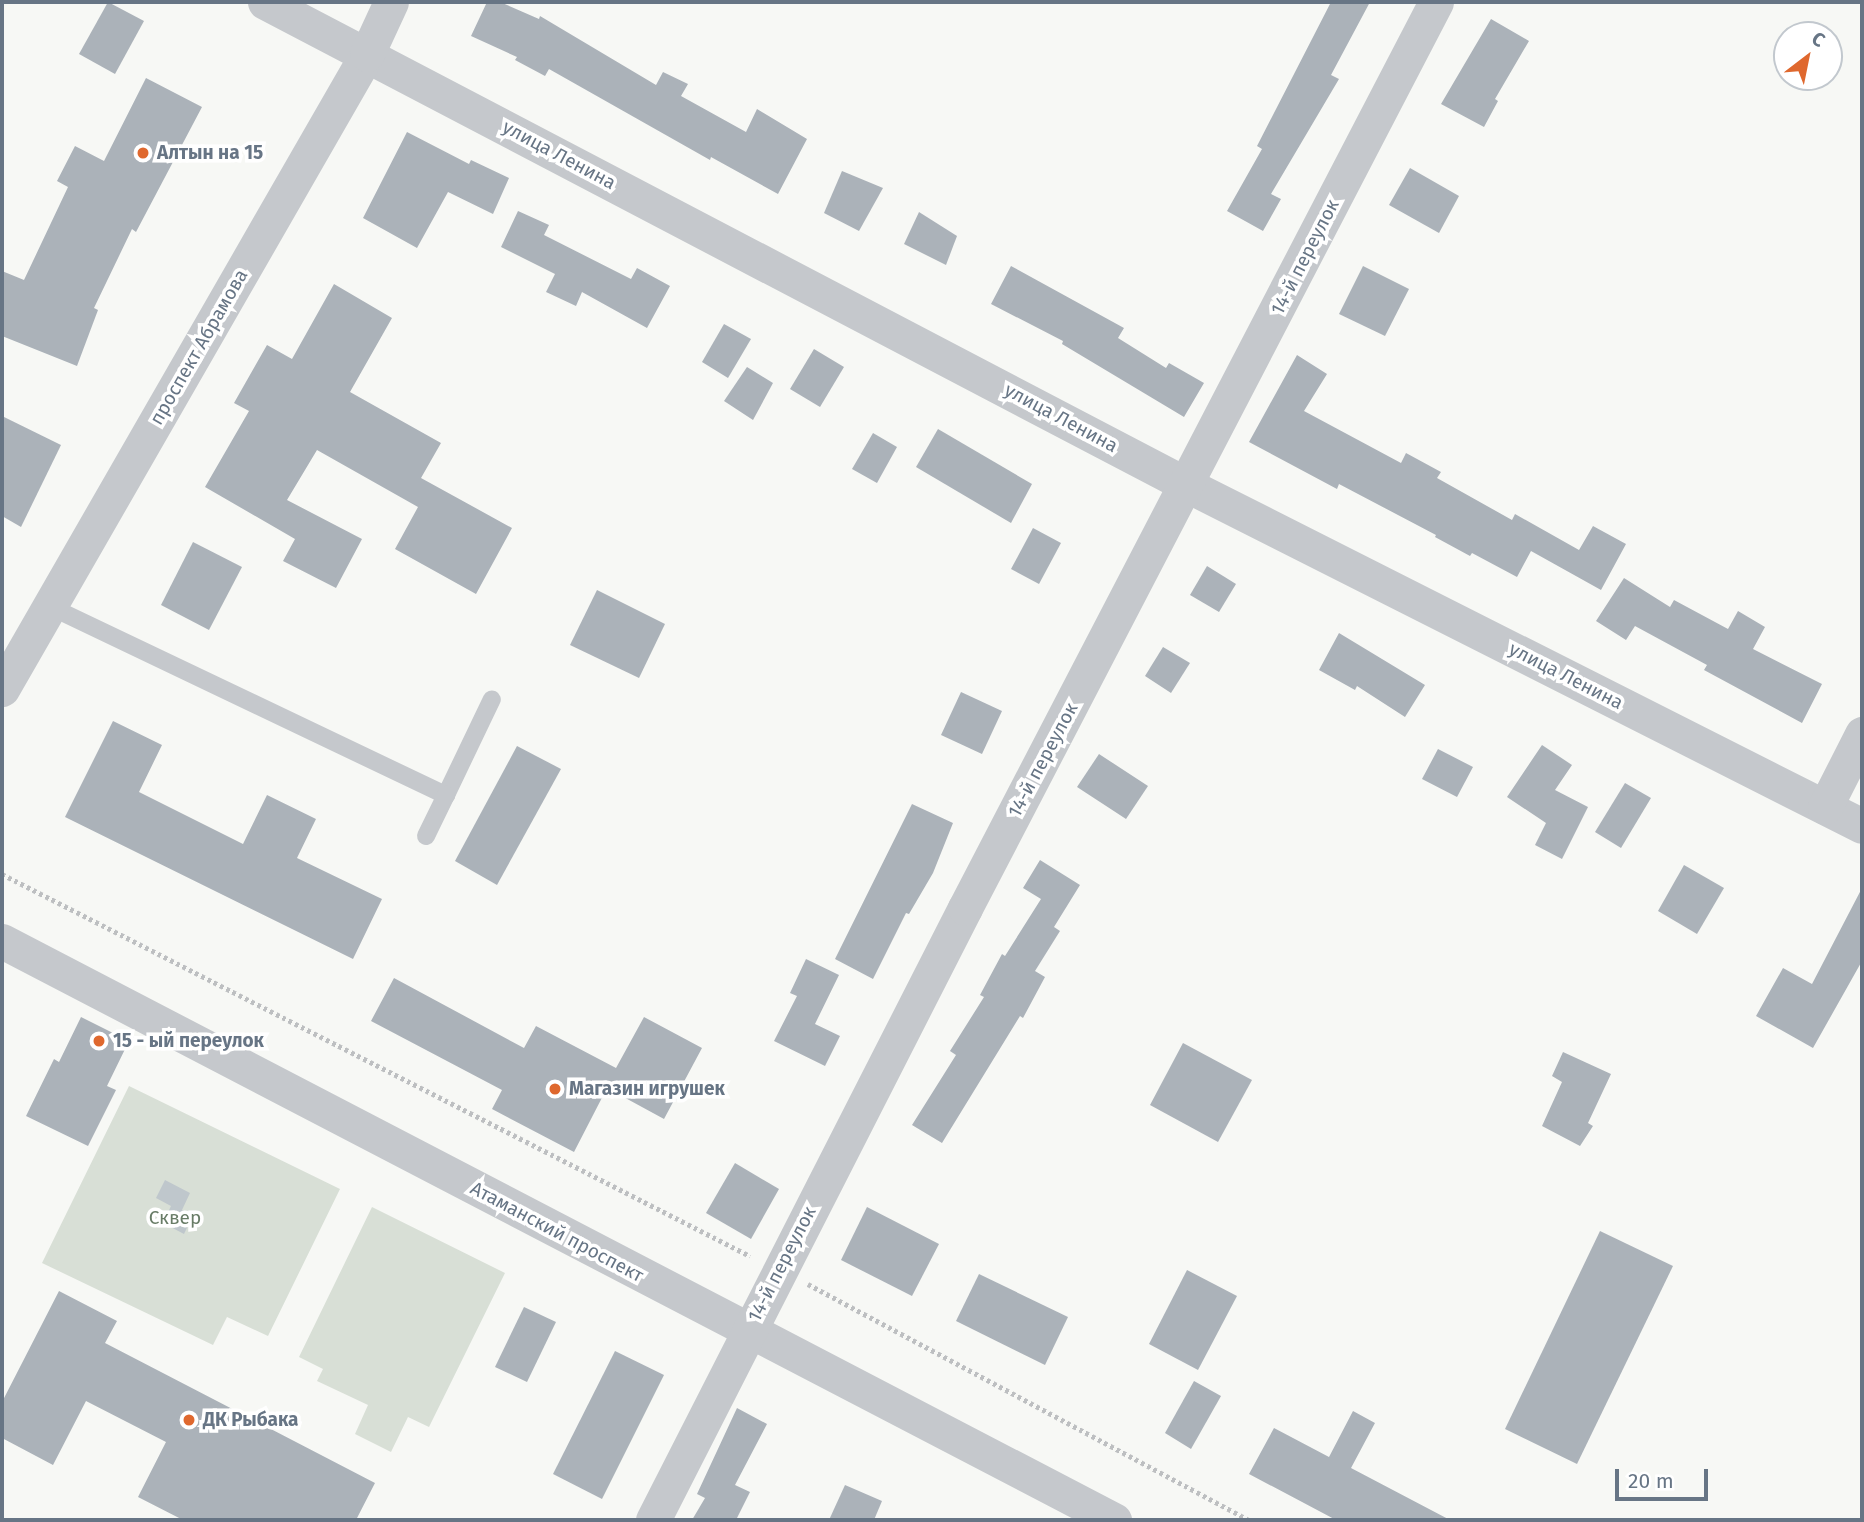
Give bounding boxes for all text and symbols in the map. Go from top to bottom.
north arrow [1773,21,1843,91]
text: С [1808,27,1829,52]
street label: улица Ленина [498,116,620,194]
place label: Алтын на 15 [157,142,263,164]
marker: Алтын на 15 [135,145,151,161]
street label: 14-й переулок [1266,195,1344,319]
street label: проспект Абрамова [145,265,253,429]
street label: улица Ленина [1000,379,1122,457]
street label: улица Ленина [1505,637,1627,715]
street label: 14-й переулок [1003,699,1083,821]
place label: 15 - ый переулок [113,1030,264,1052]
marker: 15 - ый переулок [91,1033,107,1049]
place label: Магазин игрушек [569,1078,725,1100]
marker: Магазин игрушек [547,1081,563,1097]
street label: Атаманский проспект [467,1177,647,1287]
street label: 14-й переулок [743,1202,821,1326]
park label: Сквер [149,1207,201,1229]
place label: ДК Рыбака [203,1409,298,1431]
marker: ДК Рыбака [181,1412,197,1428]
scale bar [1619,1456,1712,1500]
text: 20 m [1628,1468,1674,1494]

